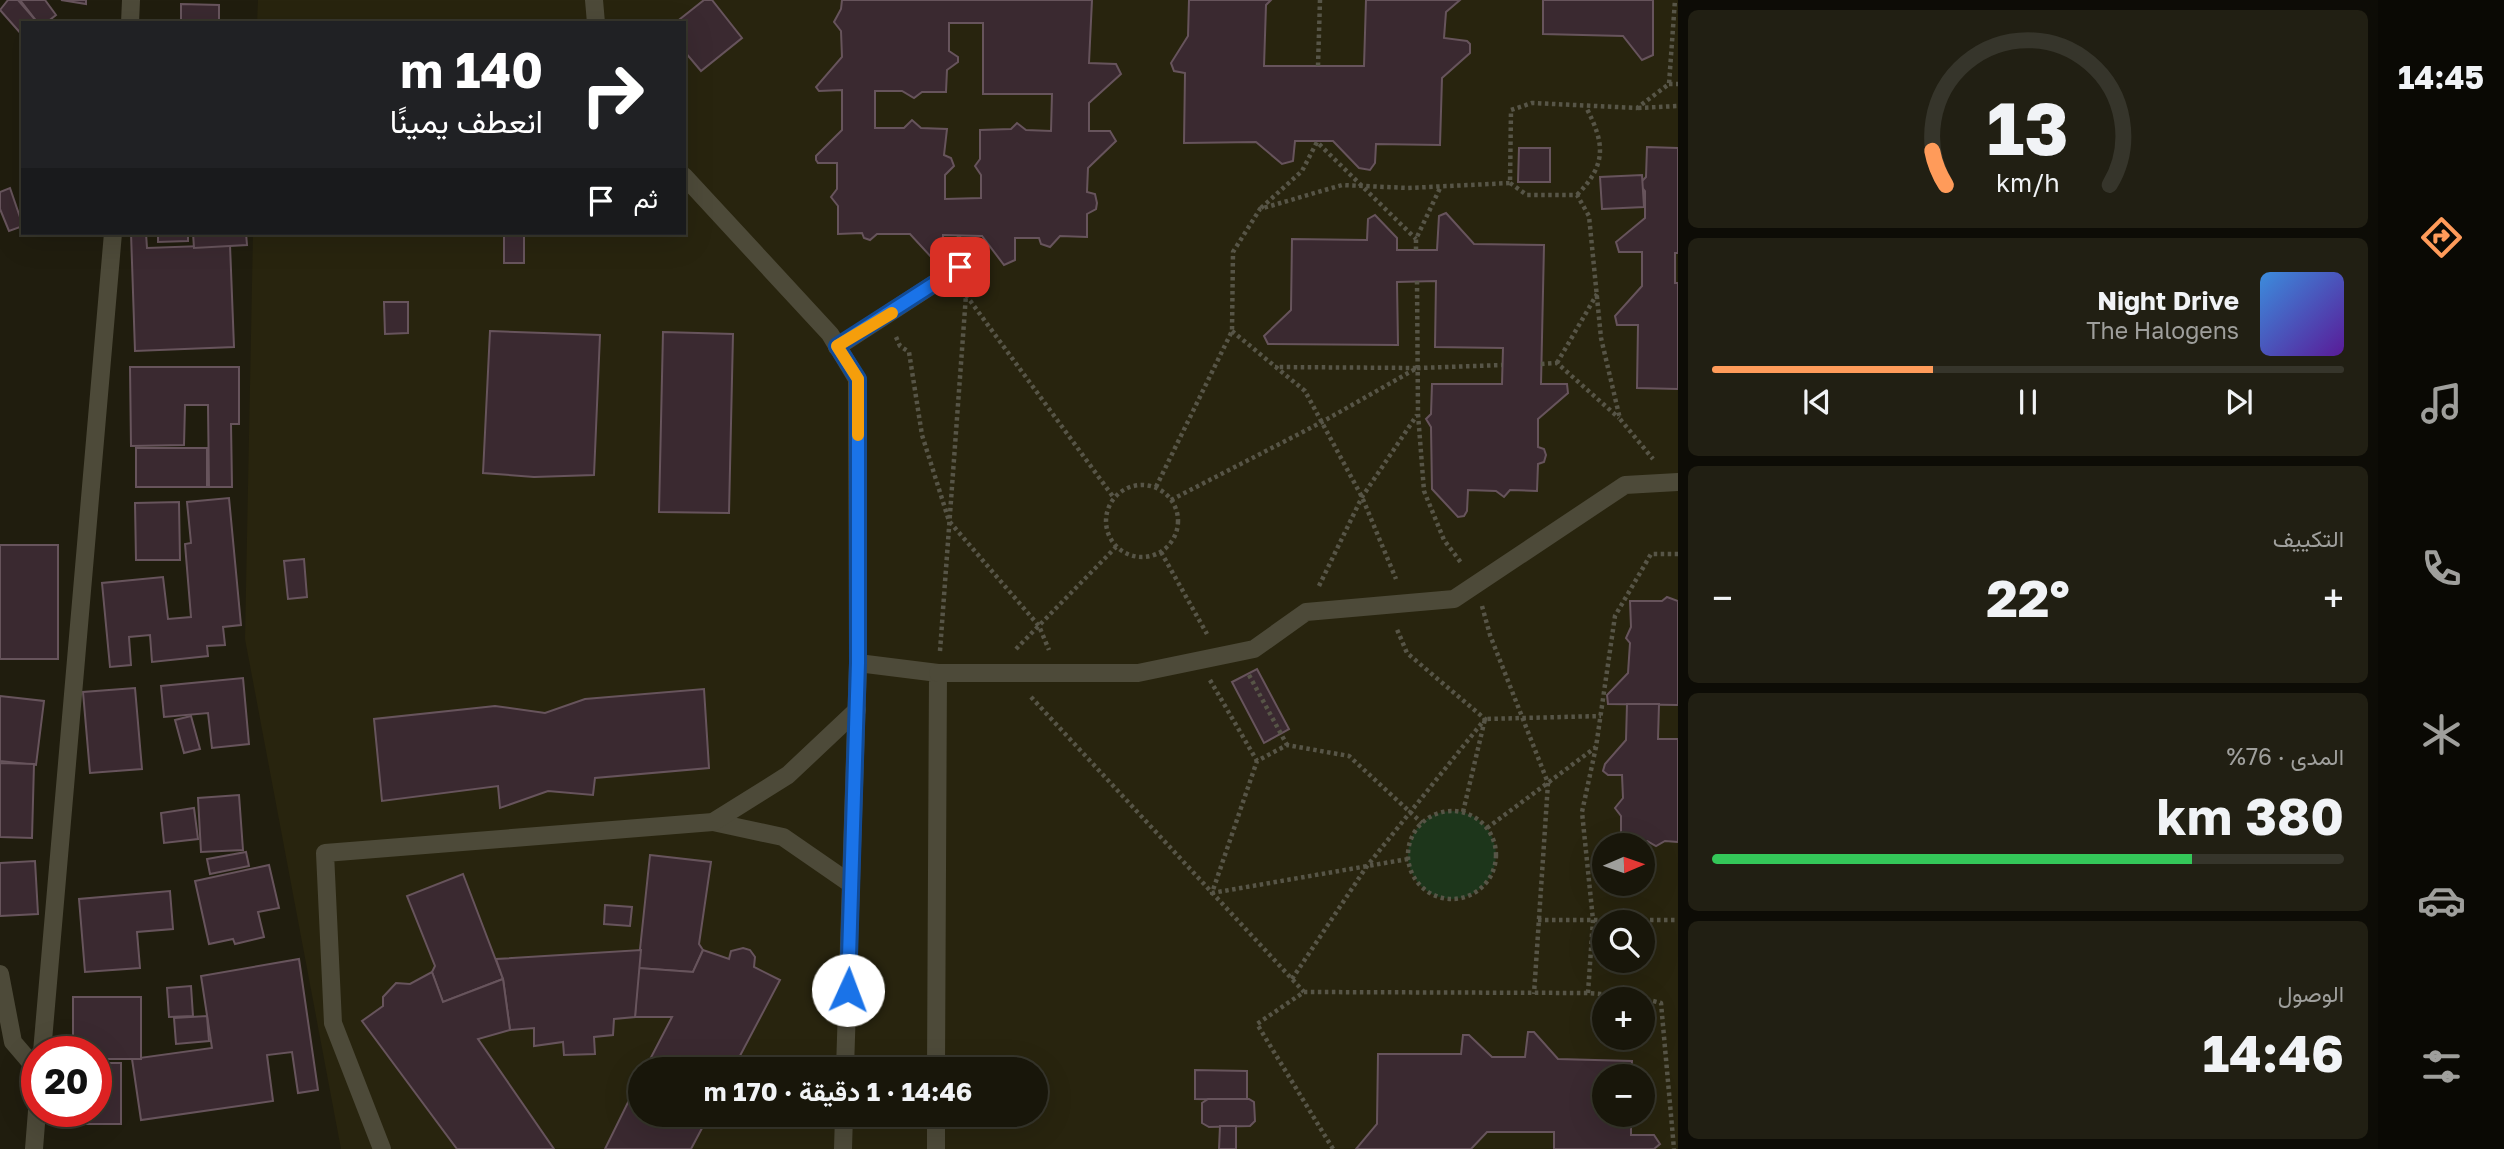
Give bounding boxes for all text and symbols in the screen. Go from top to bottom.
text: 140 m [400,40,543,99]
icon: right [567,49,658,140]
text: 14:45 [2398,58,2484,96]
text: 13 [1987,84,2069,171]
text: انعطف يمينًا [390,102,543,140]
text: km/h [1996,167,2060,198]
icon: arrive [582,182,620,220]
text: ثم [634,183,658,214]
icon: directions [2417,213,2466,262]
pin [930,237,990,297]
icon: arrive [941,248,979,286]
text: Night Drive [2097,285,2239,316]
text: The Halogens [2086,316,2239,344]
icon: music [2417,379,2466,428]
icon: previous [1798,383,1836,421]
icon: pause [2009,383,2047,421]
icon: next [2220,383,2258,421]
text: التكييف [2273,524,2344,552]
icon: phone [2417,544,2466,593]
text: 22° [1986,566,2070,628]
text: − [1712,575,1733,620]
text: + [2323,575,2344,620]
icon: climate [2417,710,2466,759]
text: المدى · 76% [2227,742,2344,770]
text: 380 km [2157,784,2344,846]
north arrow [1592,833,1656,896]
map controls [1592,833,1655,1127]
icon: car [2417,876,2466,925]
button: search [1592,910,1655,973]
position arrow [811,953,885,1027]
text: الوصول [2278,979,2344,1007]
button: + [1592,987,1655,1050]
text: 14:46 [2203,1021,2344,1083]
speed limit sign: 20 [21,1036,112,1127]
icon: filters [2417,1042,2466,1091]
button: − [1592,1064,1655,1127]
text: 14:46 · 1 دقيقة · 170 m [704,1076,972,1107]

